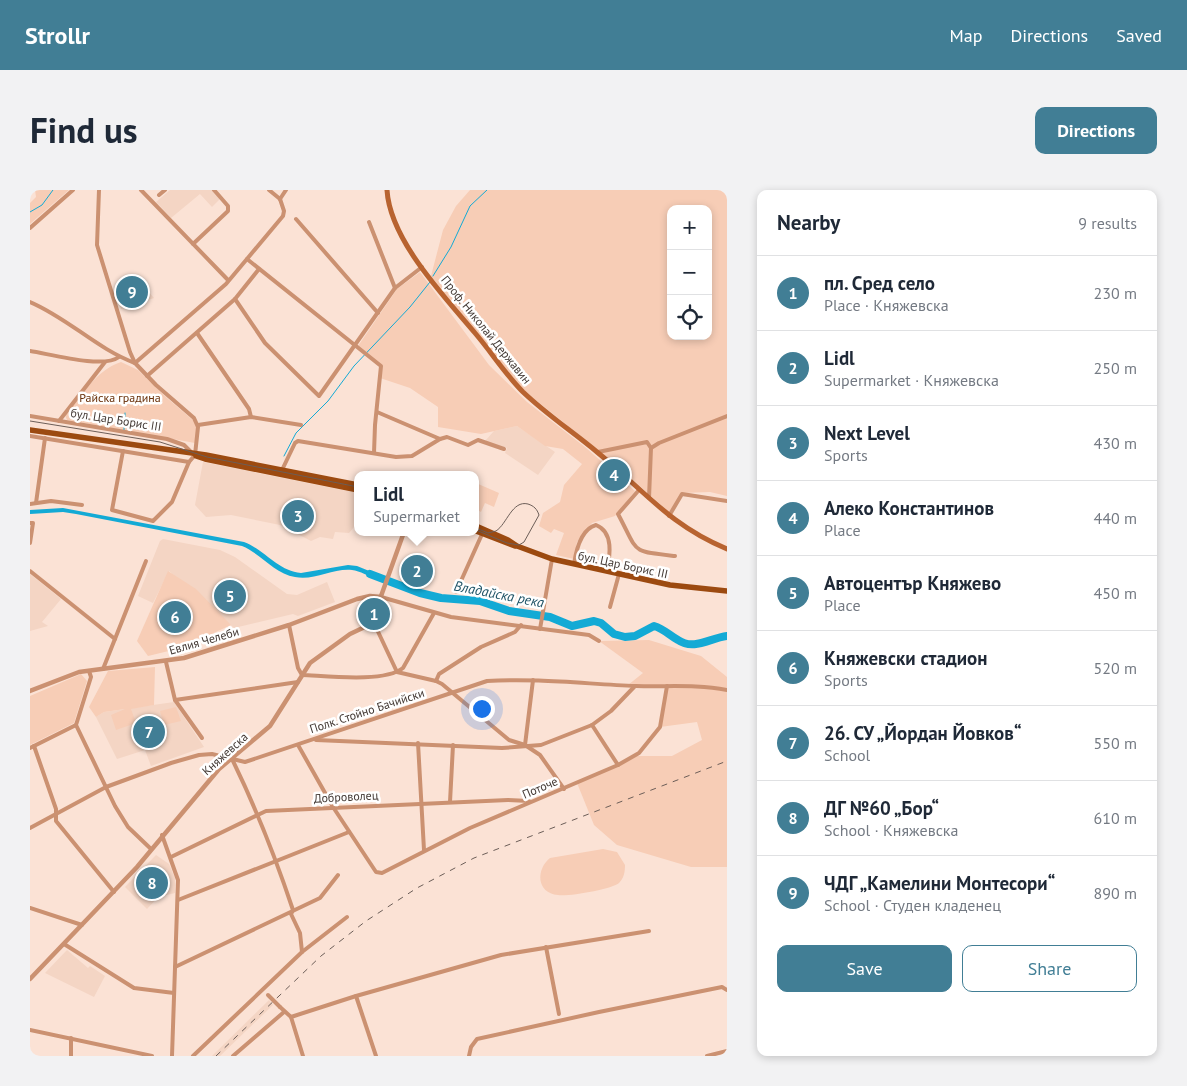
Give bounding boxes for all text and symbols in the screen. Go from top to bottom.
text: Strollr [25,20,90,51]
text: Map [950,24,982,47]
text: Directions [1010,24,1088,47]
text: Saved [1116,24,1162,47]
text: Find us [30,107,138,153]
button: Directions [1035,107,1157,154]
map controls [667,205,712,340]
button: + [667,205,712,250]
text: Nearby [777,209,840,236]
text: 9 results [1078,213,1137,233]
button: − [667,250,712,295]
text: пл. Сред село [824,271,935,295]
pin: 9 [116,273,148,311]
street label: Проф. Николай Державин [438,273,535,387]
text: 1 [788,283,798,303]
text: 230 m [1094,283,1137,303]
button: locate [667,295,712,340]
text: Place · Княжевска [824,295,949,315]
text: Lidl [824,346,855,370]
text: 2 [788,358,798,378]
text: 250 m [1094,358,1137,378]
text: Supermarket · Княжевска [824,370,999,390]
park label: Райска градина [79,390,161,405]
street label: бул. Цар Борис III [70,405,163,434]
text: Next Level [824,421,910,445]
text: 3 [788,433,798,453]
text: 430 m [1094,433,1137,453]
text: Sports [824,445,868,465]
pin: 4 [598,456,630,494]
popup [354,471,479,536]
text: Lidl [373,482,404,506]
text: Алеко Константинов [824,496,994,520]
pin: 3 [282,497,314,535]
text: Supermarket [373,506,460,526]
text: 4 [788,508,798,528]
text: 440 m [1094,508,1137,528]
text: Place [824,520,861,540]
street label: бул. Цар Борис III [577,548,669,581]
pin: 2 [401,552,433,590]
text: Автоцентър Княжево [824,571,1001,595]
water label: Владайска река [452,576,546,612]
pin: 5 [214,577,246,615]
text: 5 [788,583,798,603]
text: 450 m [1094,583,1137,603]
pin: 1 [358,595,390,633]
text: Place [824,595,861,615]
pin: 6 [159,598,191,636]
street label: Евлия Челеби [167,623,241,658]
text: Княжевски стадион [824,646,987,670]
text: 6 [788,658,798,678]
text: 520 m [1094,658,1137,678]
text: Sports [824,670,868,690]
street label: Полк. Стойно Бачийски [308,685,426,736]
your location [469,696,495,722]
pin: 7 [133,713,165,751]
text: 26. СУ „Йордан Йовков“ [824,721,1021,745]
street label: Княжевска [199,729,251,778]
text: 7 [788,733,798,753]
text: 550 m [1094,733,1137,753]
text: School [824,745,870,765]
street label: Поточе [520,773,560,802]
street label: Доброволец [313,787,379,806]
text: ДГ №60 „Бор“ [824,796,939,820]
text: 8 [788,808,798,828]
text: 610 m [1094,808,1137,828]
text: School · Княжевска [824,820,958,840]
pin: 8 [136,864,168,902]
text: ЧДГ „Камелини Монтесори“ [824,871,1055,895]
text: 9 [788,883,798,903]
text: 890 m [1094,883,1137,903]
text: School · Студен кладенец [824,895,1001,915]
button: Save [777,945,952,992]
button: Share [962,945,1137,992]

